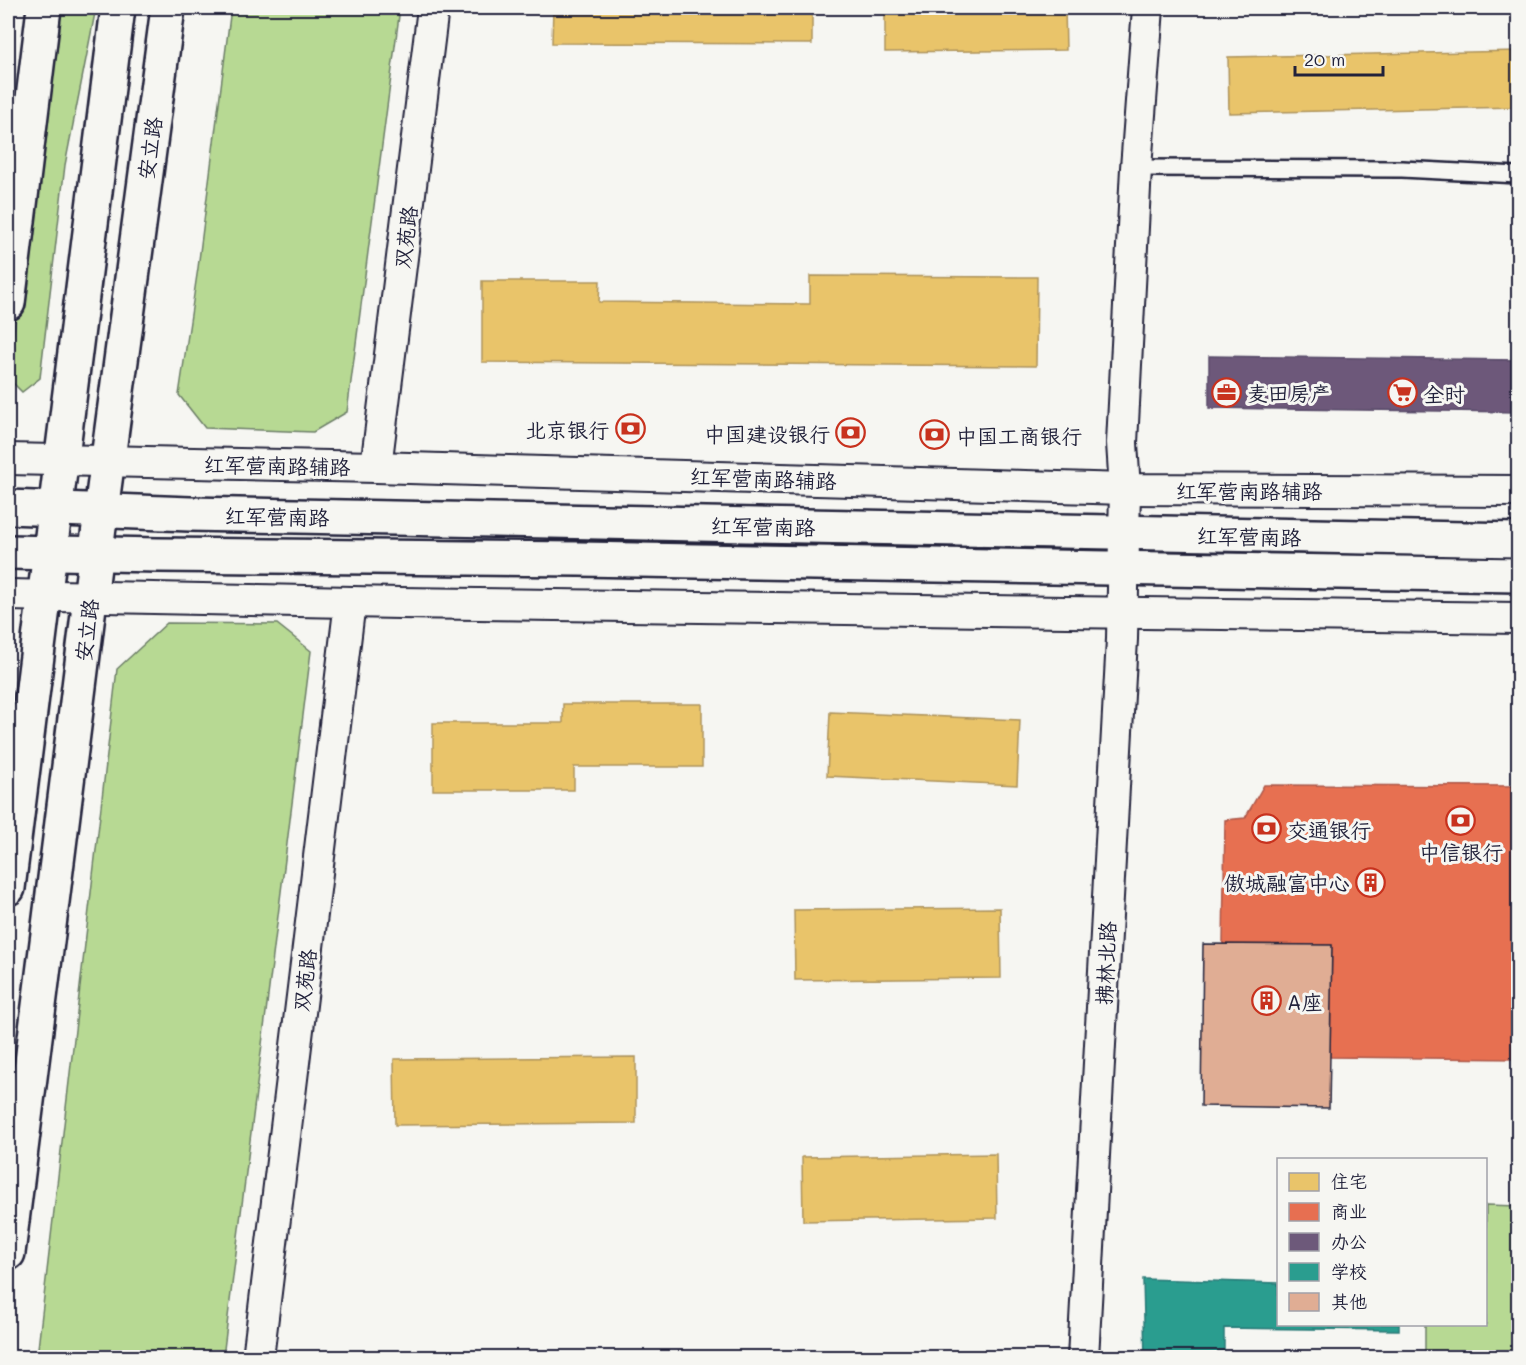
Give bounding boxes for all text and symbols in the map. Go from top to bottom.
scale bar [1295,39,1384,77]
text: 20 m [1304,47,1345,71]
street label: 安立路 [131,115,167,181]
street label: 双苑路 [388,204,422,270]
office icon: 麦田房产 [1210,376,1242,408]
supermarket icon: 全时 [1386,377,1418,409]
place label: 麦田房产 [1247,379,1331,406]
place label: 全时 [1423,380,1465,407]
bank icon: 北京银行 [614,413,646,445]
place label: 北京银行 [525,416,609,443]
bank icon: 中国建设银行 [835,417,867,449]
bank icon: 中国工商银行 [919,419,951,451]
place label: 中国建设银行 [704,420,830,447]
place label: 中国工商银行 [956,422,1082,449]
street label: 红军营南路辅路 [203,450,351,480]
street label: 红军营南路辅路 [689,462,837,494]
street label: 红军营南路辅路 [1176,477,1323,504]
street label: 红军营南路 [224,502,330,530]
street label: 红军营南路 [710,512,816,540]
street label: 红军营南路 [1196,522,1302,550]
street label: 安立路 [69,597,103,663]
bank icon: 中信银行 [1445,804,1477,836]
bank icon: 交通银行 [1250,813,1282,845]
place label: 交通银行 [1287,816,1371,843]
place label: 中信银行 [1419,838,1503,865]
building icon: 傲城融富中心 [1355,866,1387,898]
place label: 傲城融富中心 [1224,869,1350,896]
street label: 拂林北路 [1089,920,1121,1006]
street label: 双苑路 [287,947,321,1013]
building icon: A座 [1250,985,1282,1017]
place label: A座 [1287,988,1323,1015]
legend [1277,1158,1487,1326]
text: 住宅 [1331,1169,1367,1193]
text: 商业 [1331,1199,1367,1223]
text: 办公 [1331,1229,1367,1253]
text: 学校 [1331,1259,1367,1283]
text: 其他 [1331,1289,1367,1313]

